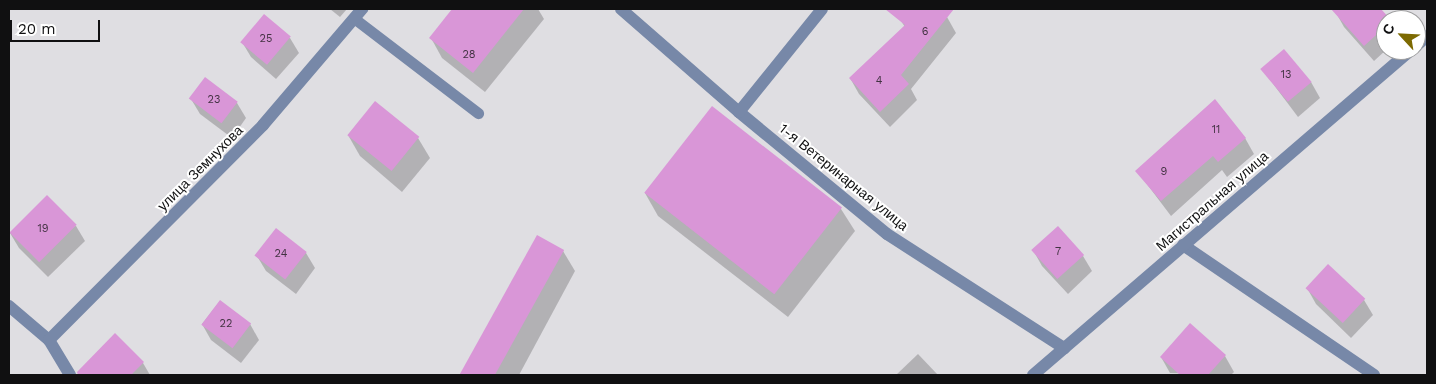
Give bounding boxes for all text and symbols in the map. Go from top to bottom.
scale bar [12,10,102,42]
north arrow [1376,10,1426,60]
text: 20 m [18,20,56,38]
text: С [1379,21,1398,37]
house number: 6 [922,25,928,39]
house number: 25 [260,32,272,46]
house number: 28 [462,48,476,62]
house number: 13 [1281,68,1291,82]
house number: 4 [876,74,882,88]
house number: 23 [208,93,220,107]
street label: 1-я Ветеринарная улица [776,120,912,234]
street label: улица Земнухова [154,122,246,214]
house number: 11 [1212,123,1220,137]
street label: Магистральная улица [1152,148,1272,254]
house number: 9 [1161,165,1167,179]
house number: 19 [37,222,49,236]
house number: 7 [1055,245,1061,259]
house number: 24 [275,247,287,261]
house number: 22 [220,317,232,331]

